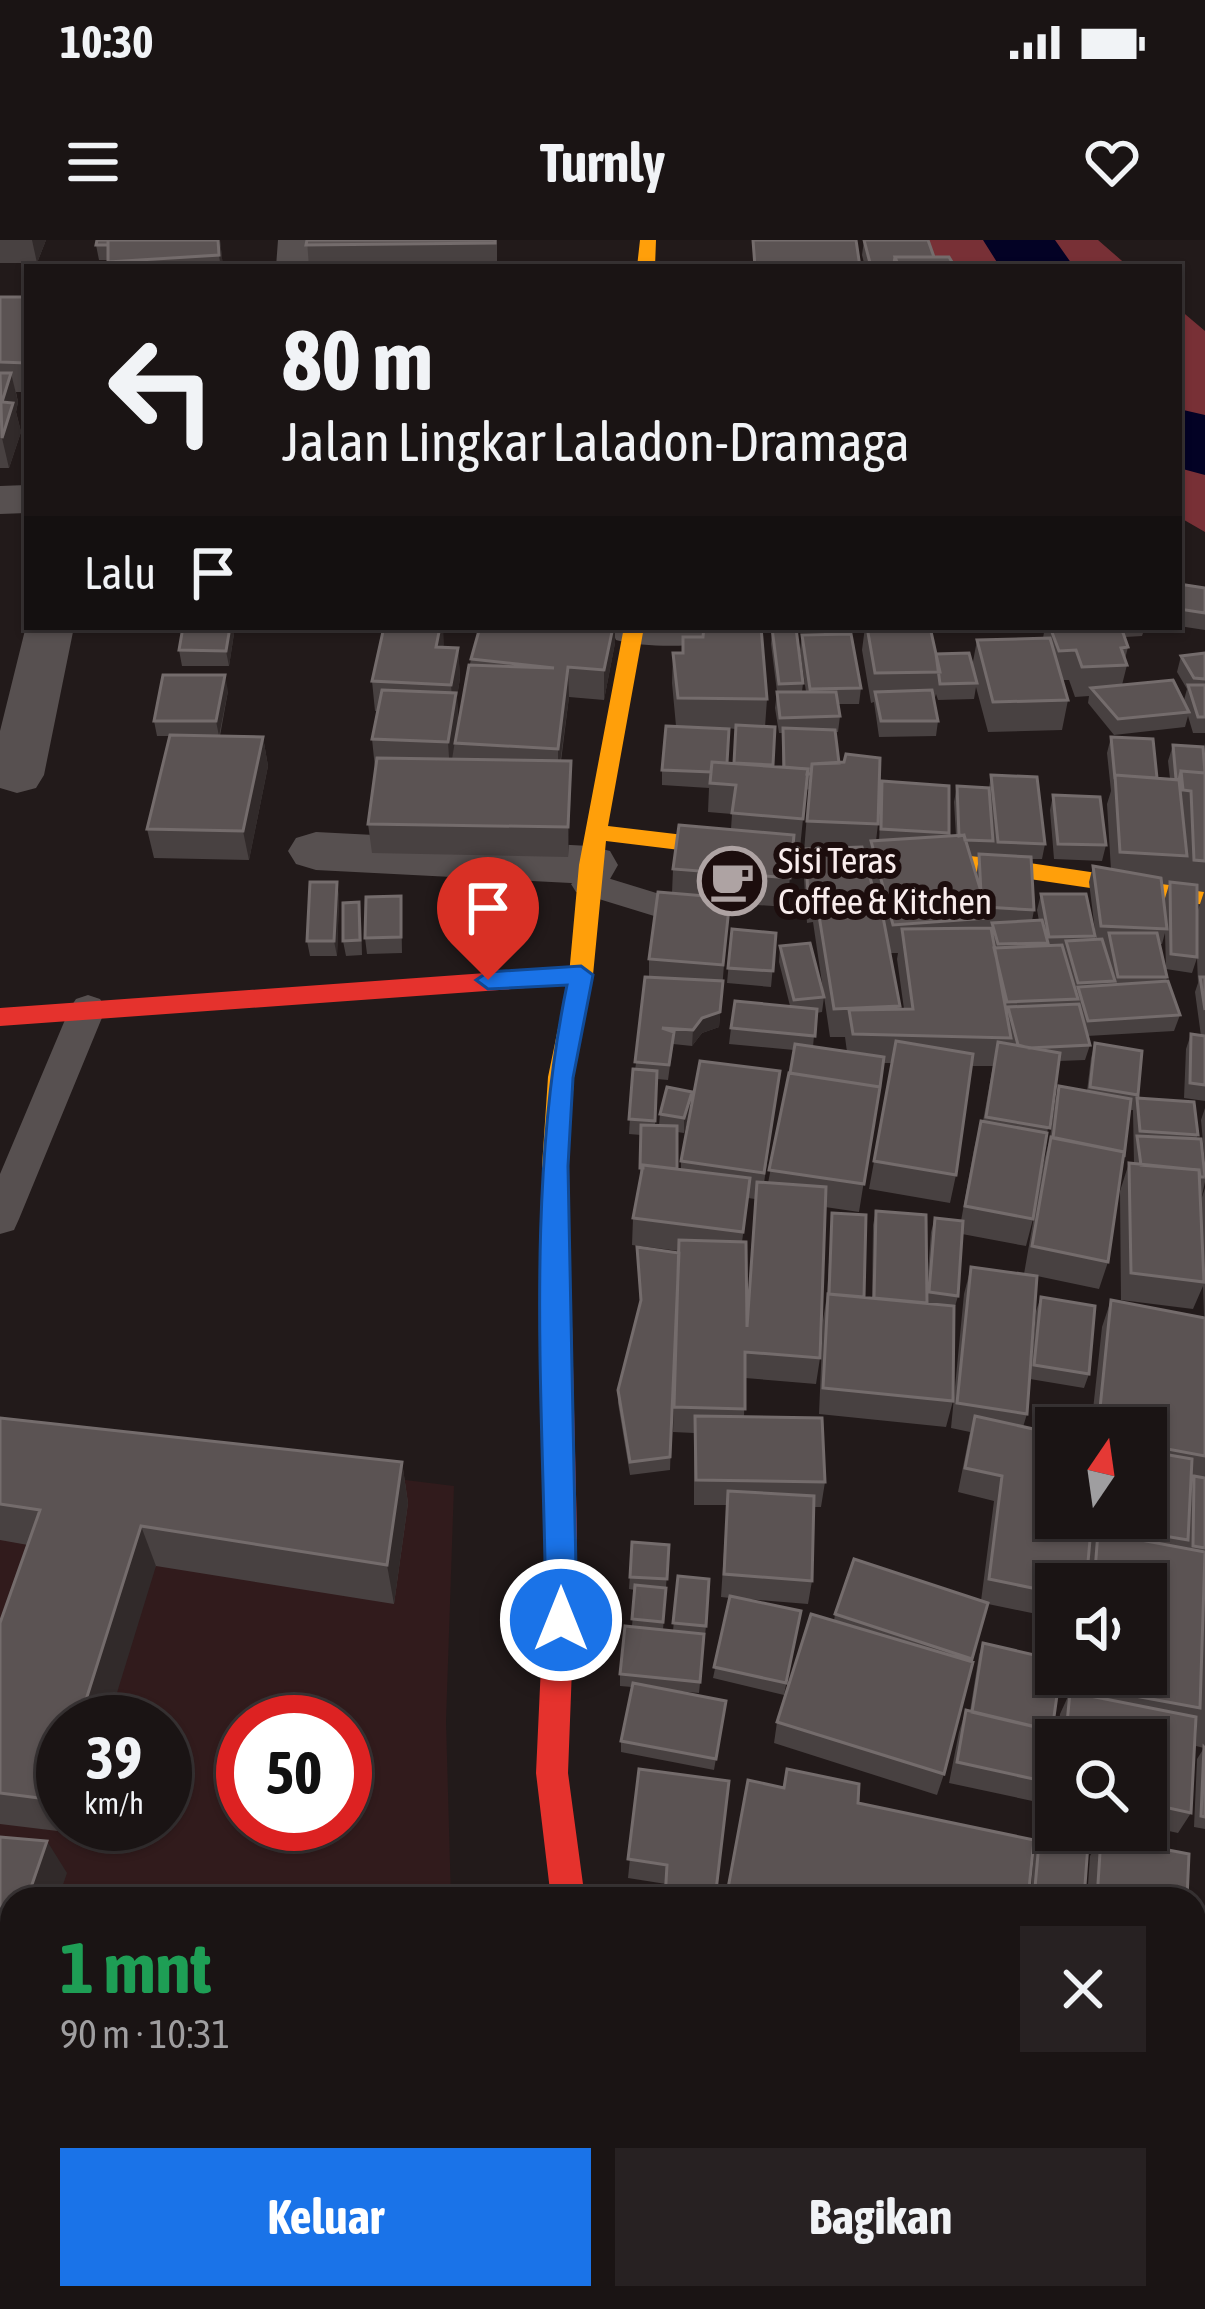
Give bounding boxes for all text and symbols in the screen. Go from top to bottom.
text: 10:30 [60,16,154,68]
icon: menu [60,129,126,195]
icon: heart [1079,129,1145,195]
text: Turnly [540,132,665,193]
icon: left [84,312,240,468]
text: 80 m [282,312,433,408]
text: Jalan Lingkar Laladon-Dramaga [282,411,910,472]
icon: arrive [180,540,246,606]
text: Lalu [84,547,156,599]
place label: Sisi Teras Coffee & Kitchen [778,839,992,922]
cafe icon: Sisi Teras Coffee & Kitchen [697,846,767,916]
pin [437,857,539,980]
icon: arrive [455,875,521,941]
north arrow [1035,1407,1167,1539]
map controls [1035,1407,1167,1851]
position arrow [498,1557,624,1683]
button: sound [1035,1563,1167,1695]
speed limit sign: 50 [216,1695,372,1851]
button: search [1035,1719,1167,1851]
text: 39 [86,1723,142,1792]
text: km/h [84,1786,144,1820]
text: 1 mnt [60,1926,211,2008]
button: close [1020,1926,1146,2052]
text: 90 m · 10:31 [60,2012,230,2056]
button: Keluar [60,2148,591,2286]
button: Bagikan [615,2148,1146,2286]

